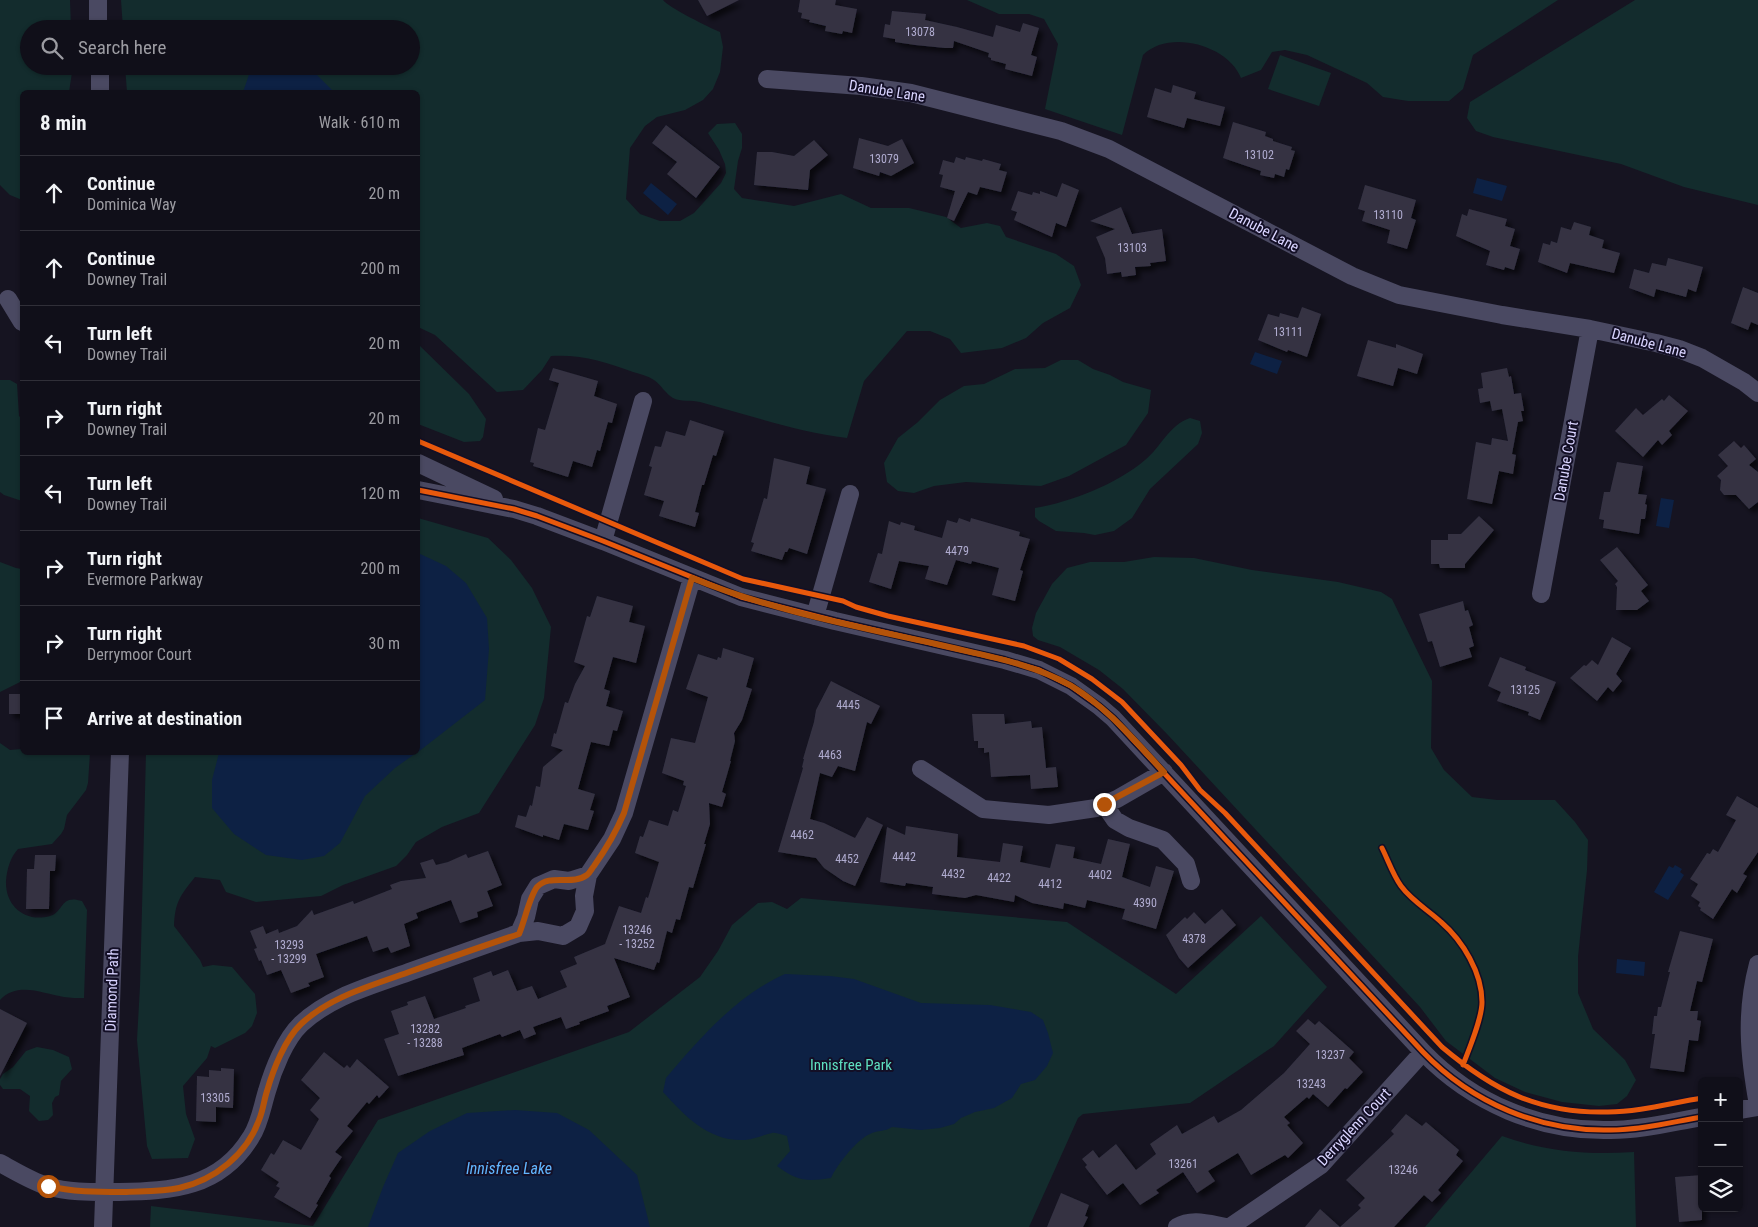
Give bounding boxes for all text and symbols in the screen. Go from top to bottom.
search box [20,20,420,75]
house number: 13078 [905,25,935,39]
icon: search [38,34,66,62]
text: Search here [78,36,166,59]
street label: Danube Lane [848,76,926,106]
text: 8 min [40,111,87,135]
text: Walk · 610 m [319,113,400,132]
house number: 13102 [1244,148,1274,162]
house number: 13079 [869,152,899,166]
text: Continue [87,172,155,195]
icon: ahead [40,179,68,207]
text: 20 m [368,184,400,203]
text: Dominica Way [87,195,176,214]
street label: Danube Lane [1226,204,1302,256]
house number: 13110 [1373,208,1403,222]
house number: 13103 [1117,241,1147,255]
text: Continue [87,247,155,270]
icon: ahead [40,254,68,282]
text: 200 m [361,259,400,278]
text: Downey Trail [87,270,167,289]
text: Turn left [87,322,152,345]
street label: Danube Lane [1610,324,1688,362]
house number: 13111 [1273,325,1303,339]
icon: left [40,329,68,357]
text: 20 m [368,334,400,353]
text: Downey Trail [87,345,167,364]
text: Turn right [87,397,162,420]
icon: right [40,404,68,432]
text: 20 m [368,409,400,428]
text: Downey Trail [87,420,167,439]
street label: Danube Court [1550,420,1582,502]
text: Turn left [87,472,152,495]
icon: left [40,479,68,507]
text: 120 m [361,484,400,503]
text: Downey Trail [87,495,167,514]
house number: 4479 [945,544,969,558]
text: Turn right [87,547,162,570]
icon: right [40,554,68,582]
text: 200 m [361,559,400,578]
text: Evermore Parkway [87,570,203,589]
text: Turn right [87,622,162,645]
icon: right [40,629,68,657]
text: 30 m [368,634,400,653]
text: Derrymoor Court [87,645,192,664]
house number: 13125 [1510,683,1540,697]
house number: 4445 [836,698,860,712]
icon: arrive [40,704,68,732]
text: Arrive at destination [87,707,242,730]
house number: 4463 [818,748,842,762]
route end [1093,793,1116,816]
house number: 4462 [790,828,814,842]
house number: 4442 [892,850,916,864]
house number: 4452 [835,852,859,866]
house number: 4432 [941,867,965,881]
house number: 4402 [1088,868,1112,882]
house number: 4422 [987,871,1011,885]
house number: 4412 [1038,877,1062,891]
house number: 4390 [1133,896,1157,910]
house number: 13246 - 13252 [619,923,655,951]
house number: 4378 [1182,932,1206,946]
house number: 13293 - 13299 [271,938,307,966]
street label: Diamond Path [102,948,122,1032]
house number: 13282 - 13288 [407,1022,443,1050]
house number: 13237 [1315,1048,1345,1062]
park label: Innisfree Park [810,1056,892,1074]
house number: 13243 [1296,1077,1326,1091]
map controls [1698,1077,1743,1212]
button: + [1698,1077,1743,1122]
street label: Derryglenn Court [1313,1084,1395,1170]
house number: 13305 [200,1091,230,1105]
button: − [1698,1122,1743,1167]
house number: 13261 [1168,1157,1198,1171]
water label: Innisfree Lake [466,1159,552,1178]
house number: 13246 [1388,1163,1418,1177]
button: layers [1698,1167,1743,1212]
route start [37,1175,60,1198]

